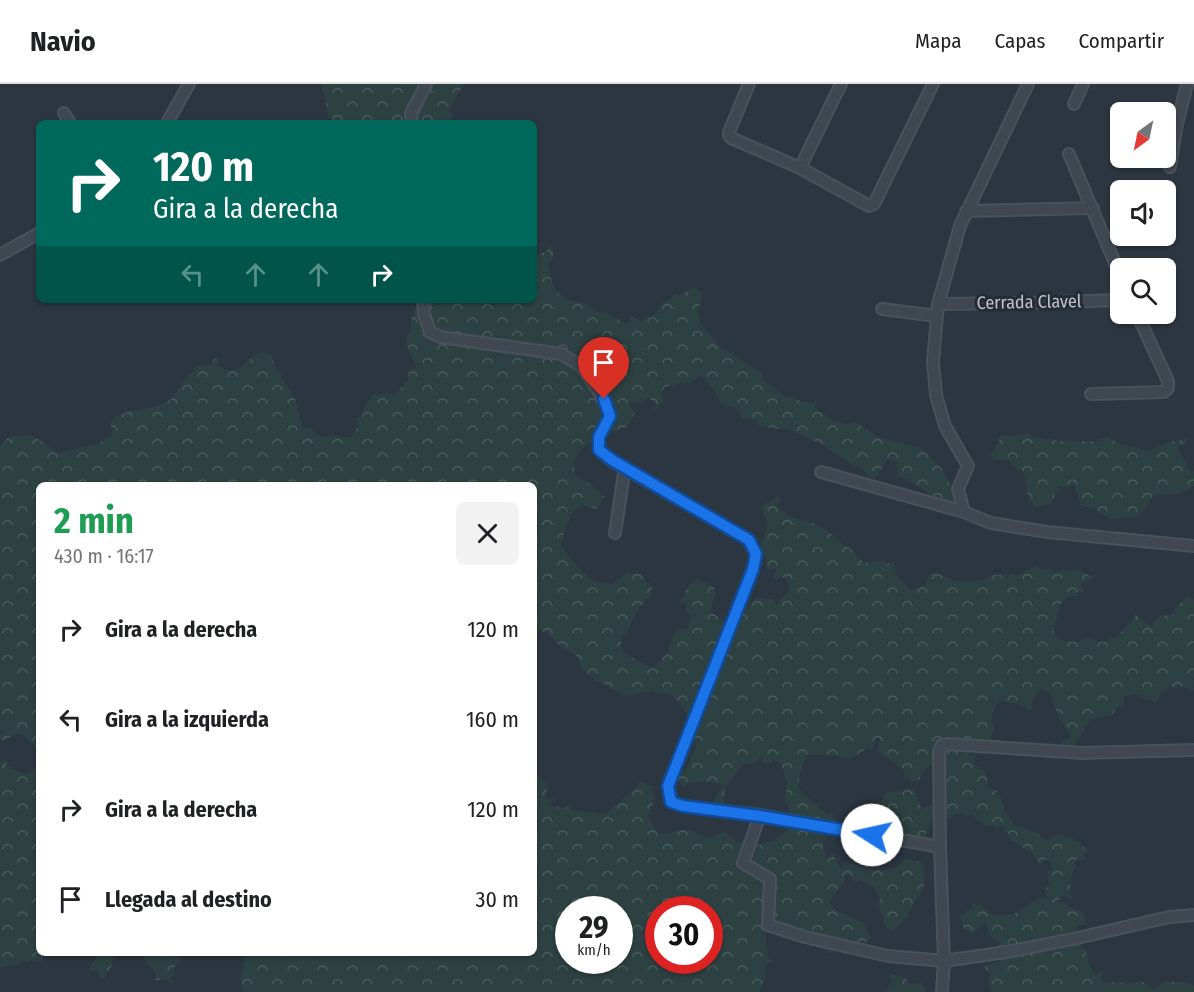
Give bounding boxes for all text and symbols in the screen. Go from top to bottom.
text: Navio [30,25,96,58]
text: Mapa [915,28,962,54]
text: Capas [995,28,1045,54]
text: Compartir [1078,28,1164,54]
north arrow [1110,102,1176,168]
map controls [1110,102,1176,324]
text: 120 m [153,142,254,192]
icon: right [54,144,132,222]
button: sound [1110,180,1176,246]
text: Gira a la derecha [153,193,338,225]
icon: left [176,258,209,291]
icon: ahead [239,258,272,291]
icon: ahead [302,258,335,291]
icon: right [365,258,398,291]
button: search [1110,258,1176,324]
street label: Cerrada Clavel [976,290,1082,314]
pin [578,337,629,399]
icon: arrive [587,346,620,379]
text: 2 min [54,499,134,543]
button: close [456,502,519,565]
text: 430 m · 16:17 [54,544,154,568]
icon: right [54,613,87,646]
text: Gira a la derecha [105,616,257,643]
text: 120 m [467,616,519,643]
icon: left [54,703,87,736]
text: Gira a la izquierda [105,706,269,733]
text: 160 m [466,706,519,733]
icon: right [54,793,87,826]
text: Gira a la derecha [105,796,257,823]
text: 120 m [467,796,519,823]
position arrow [840,803,904,867]
icon: arrive [54,883,87,916]
text: Llegada al destino [105,886,272,913]
text: 30 m [476,886,519,913]
speed limit sign: 30 [645,896,723,974]
text: 29 [579,910,609,946]
text: km/h [577,941,611,959]

